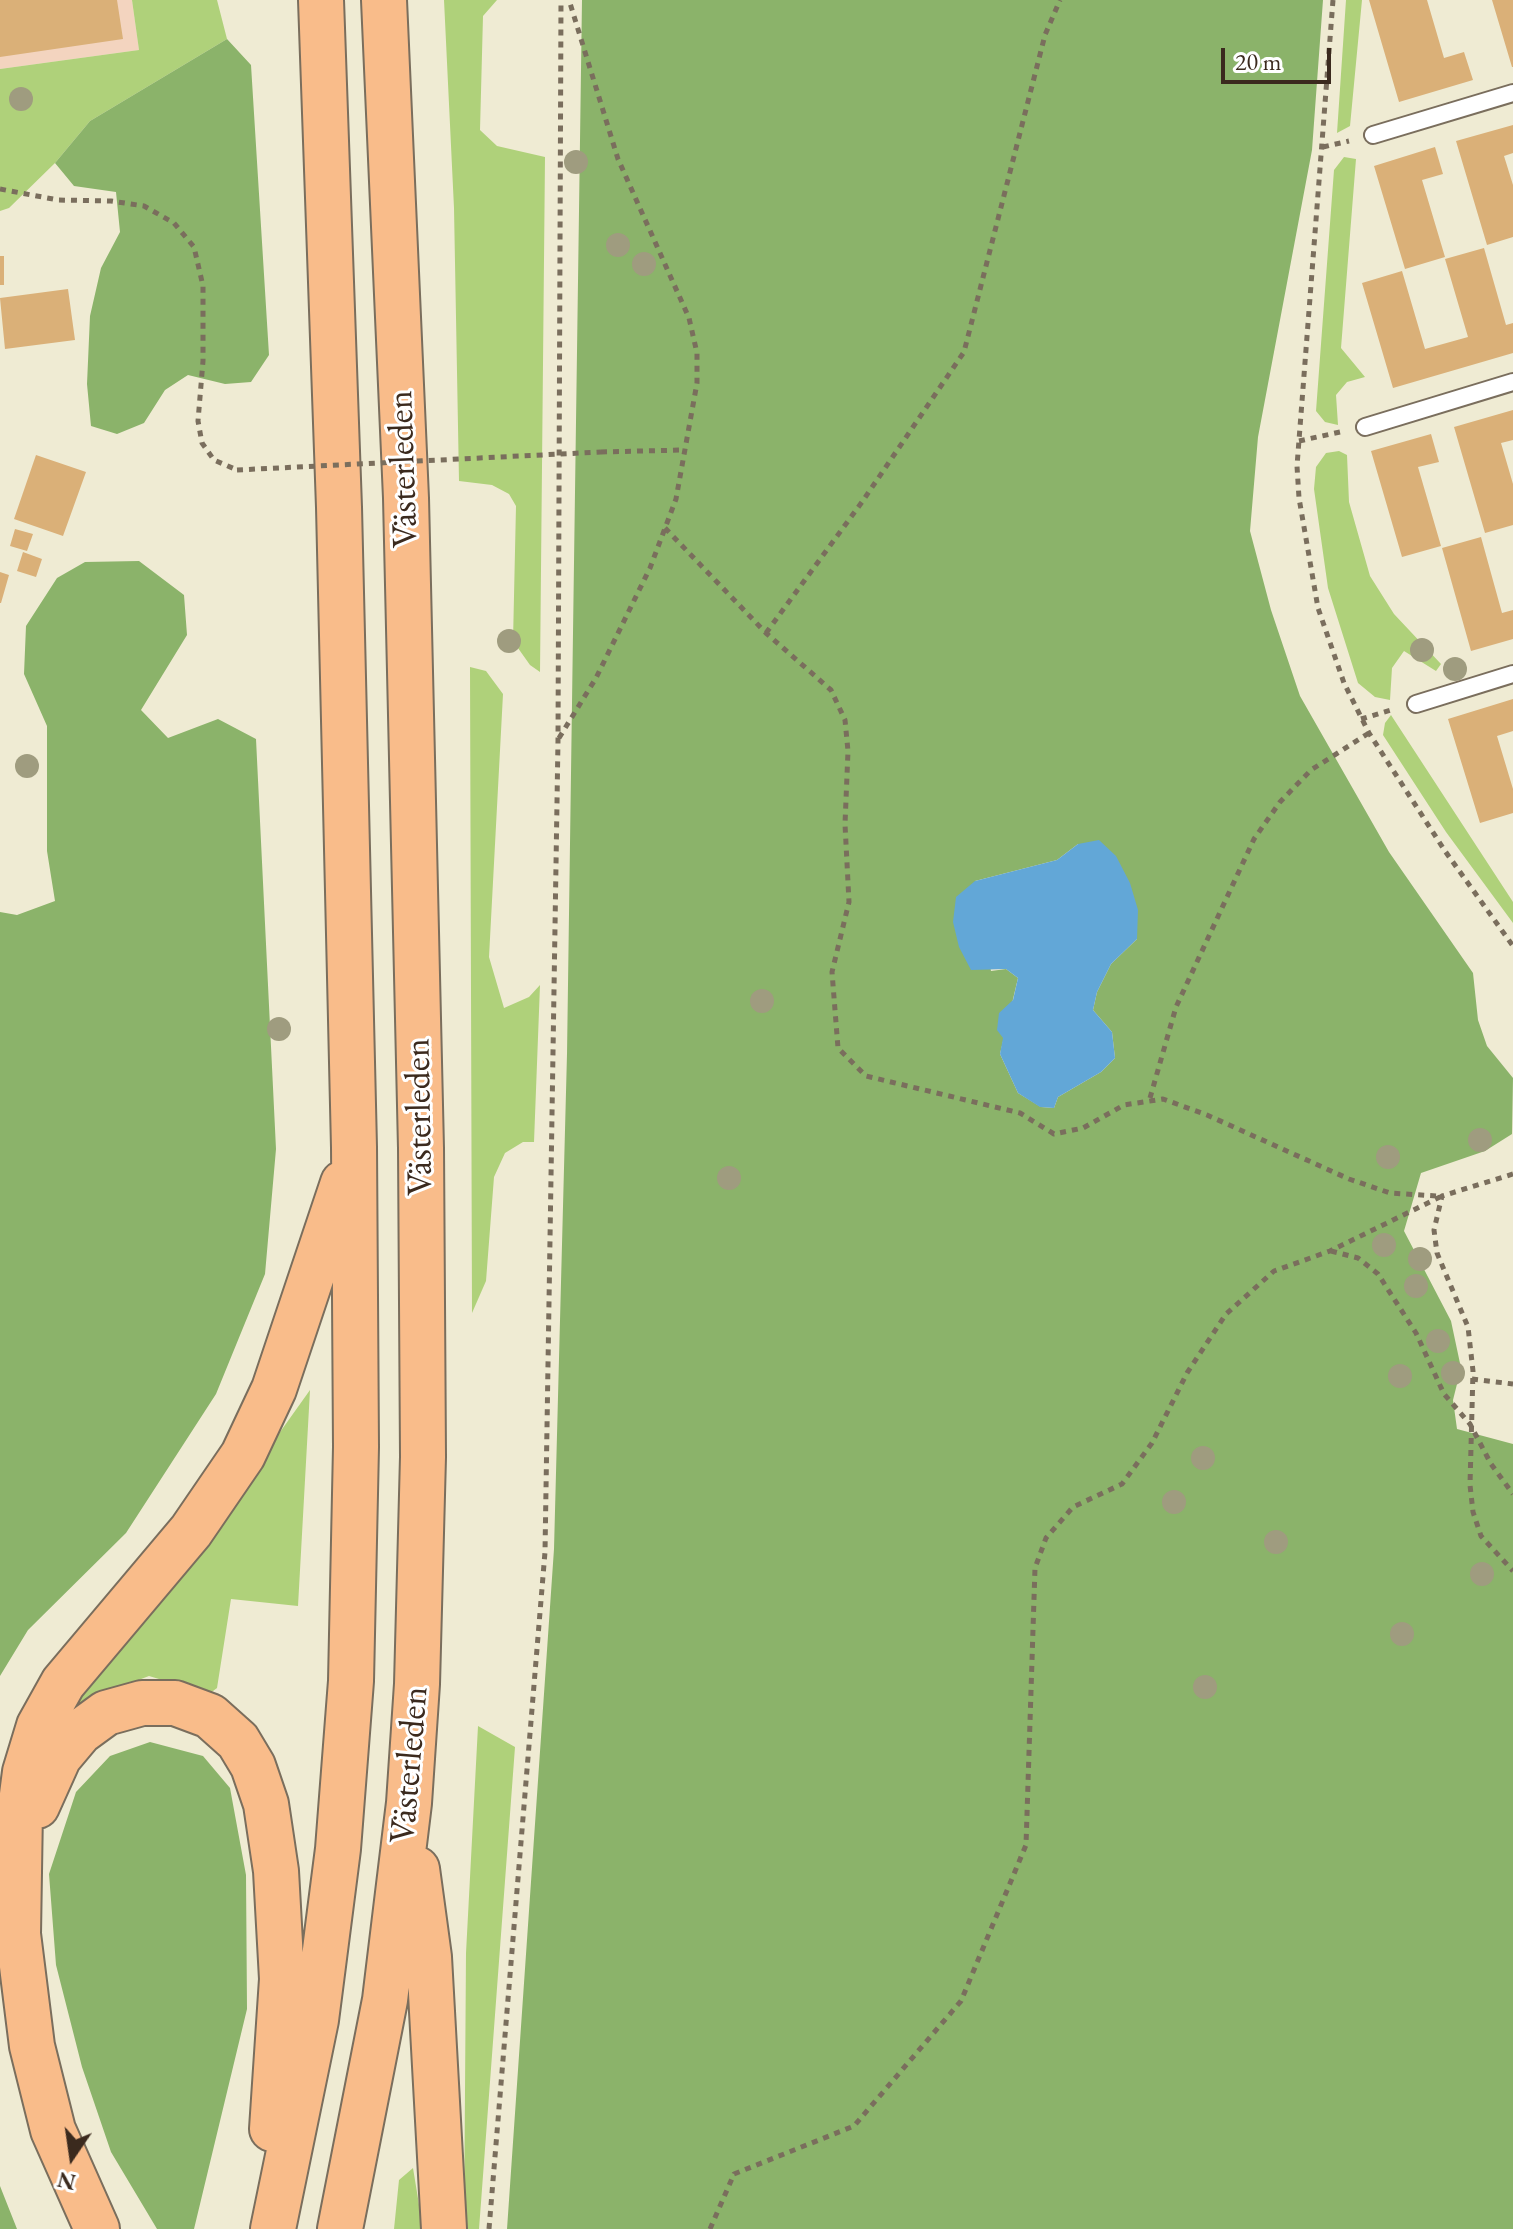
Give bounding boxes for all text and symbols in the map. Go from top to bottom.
scale bar [1225,32,1335,82]
text: 20 m [1235,46,1282,77]
street label: Västerleden [380,390,428,548]
street label: Västerleden [397,1038,443,1196]
street label: Västerleden [382,1685,438,1845]
north arrow [32,2117,112,2197]
text: N [55,2165,78,2197]

